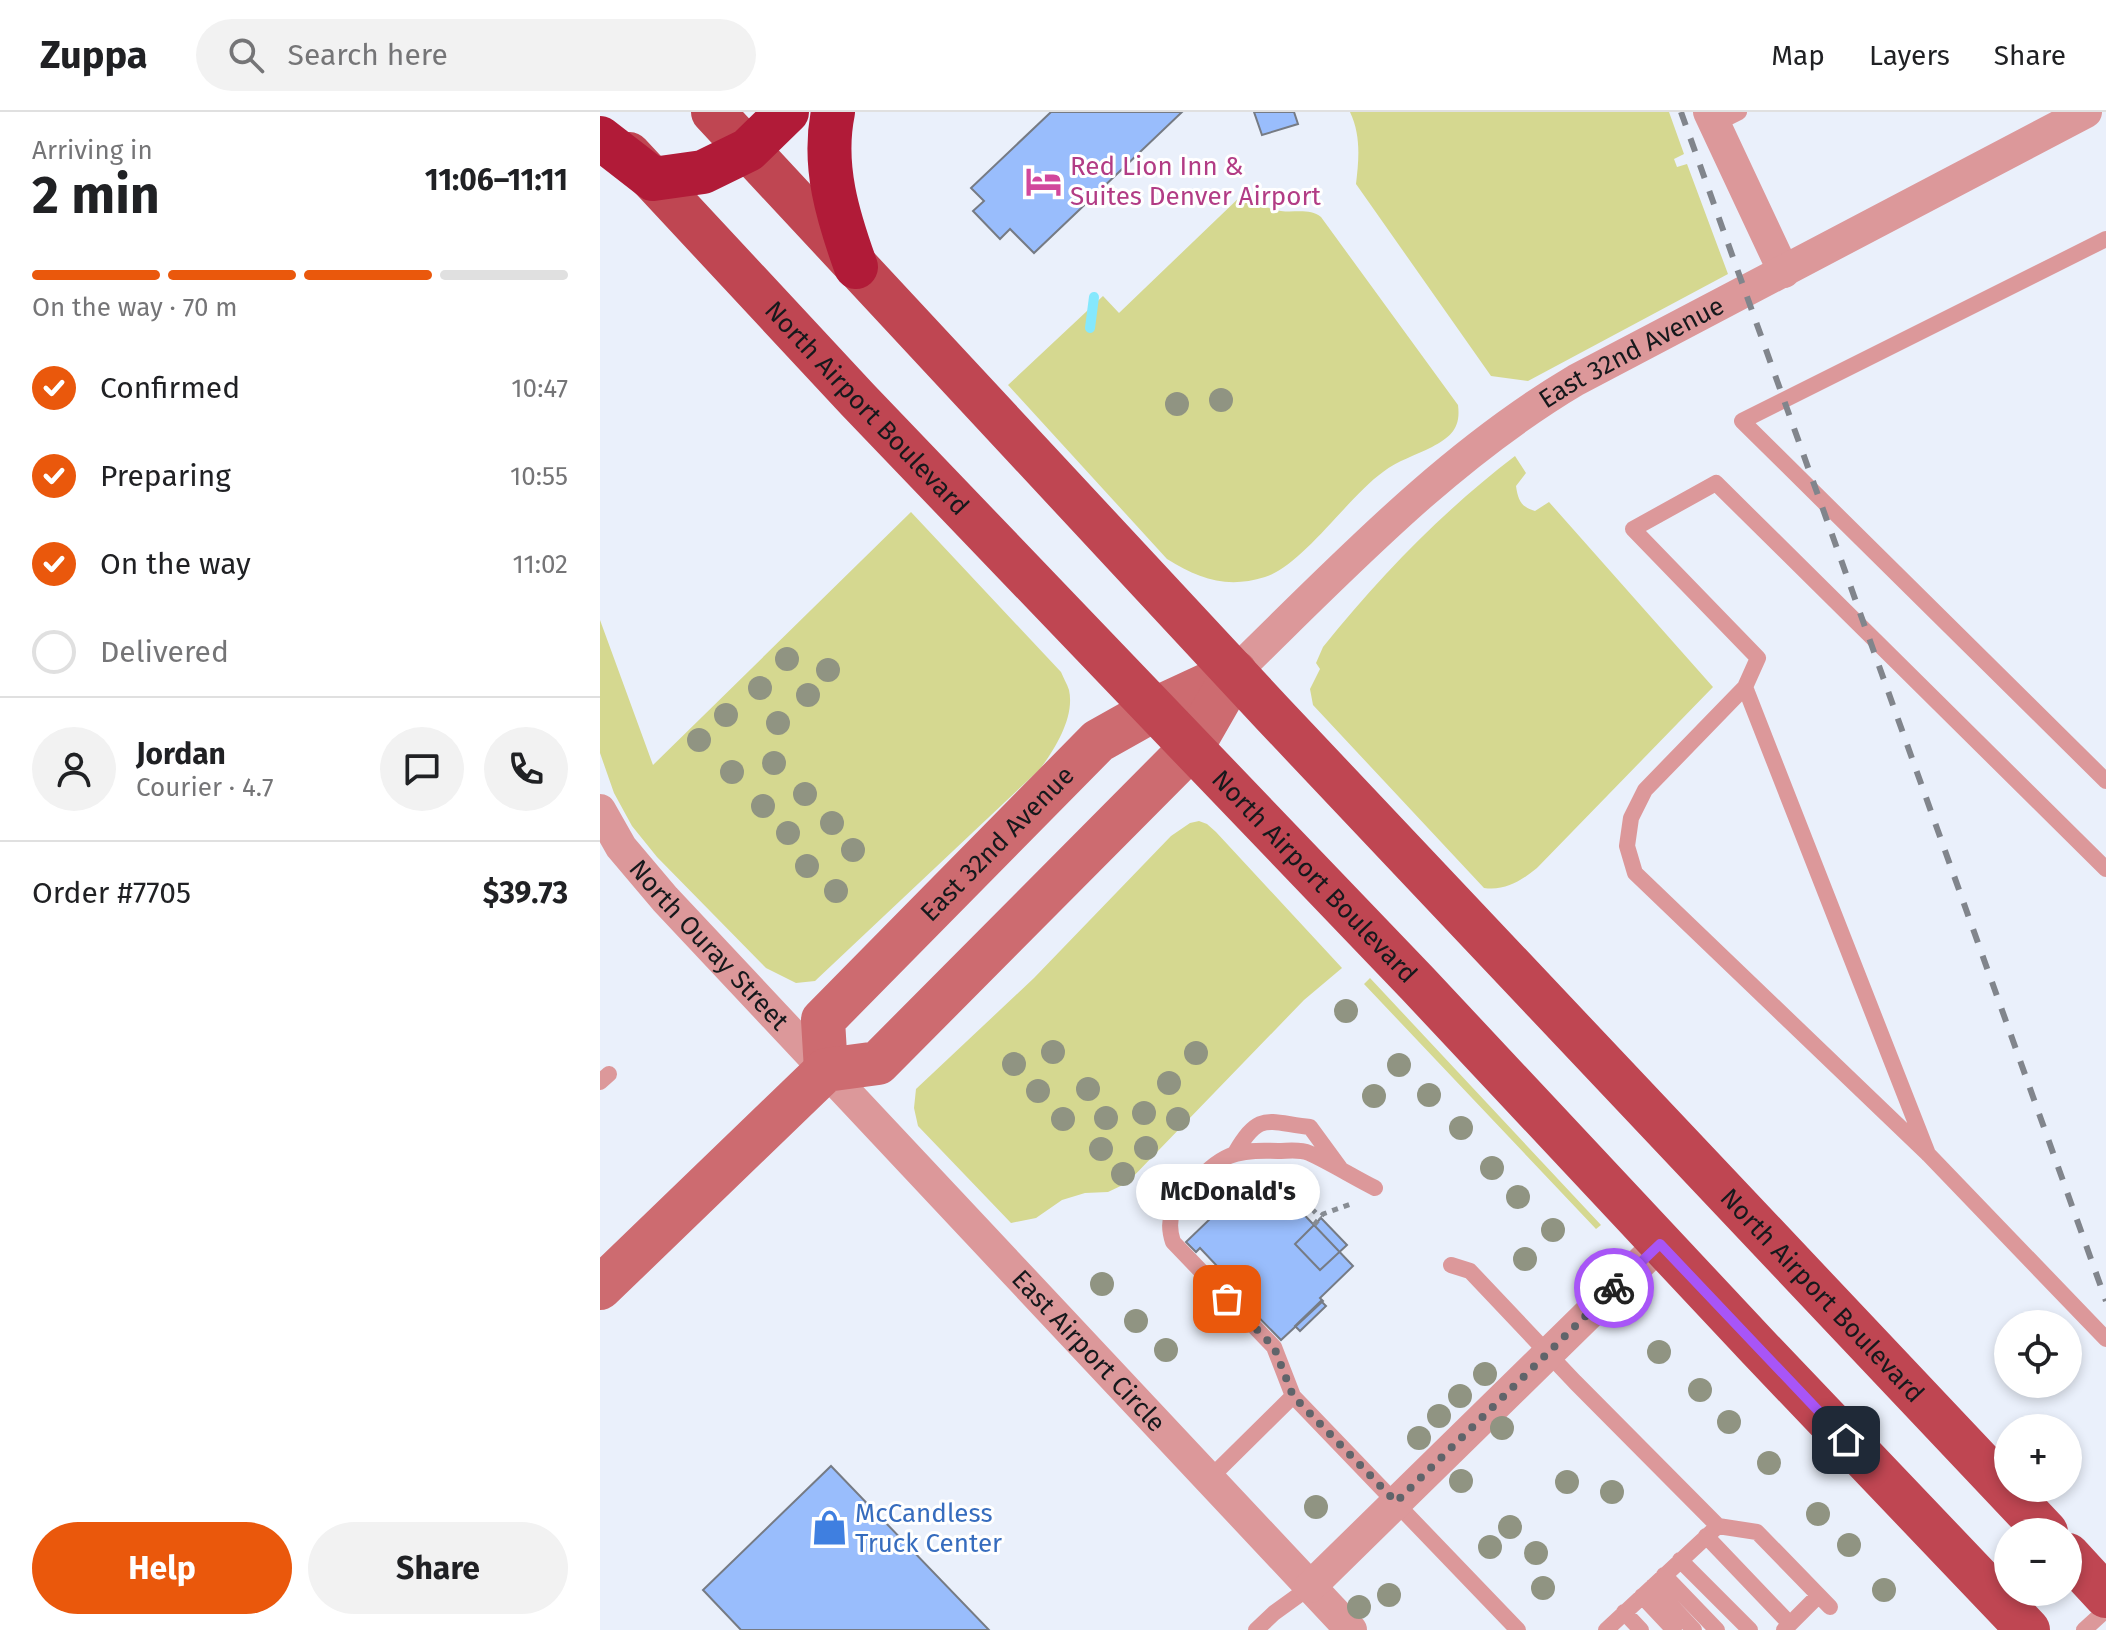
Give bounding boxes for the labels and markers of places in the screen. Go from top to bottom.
place label: Red Lion Inn & Suites Denver Airport [1070,151,1322,212]
hotel icon: Red Lion Inn & Suites Denver Airport [1025,162,1063,200]
callout: McDonald's [1135,1163,1319,1219]
pin [1193,1265,1261,1333]
pin [1812,1406,1880,1474]
place label: McCandless Truck Center [855,1498,1002,1559]
shop icon: McCandless Truck Center [810,1509,848,1547]

